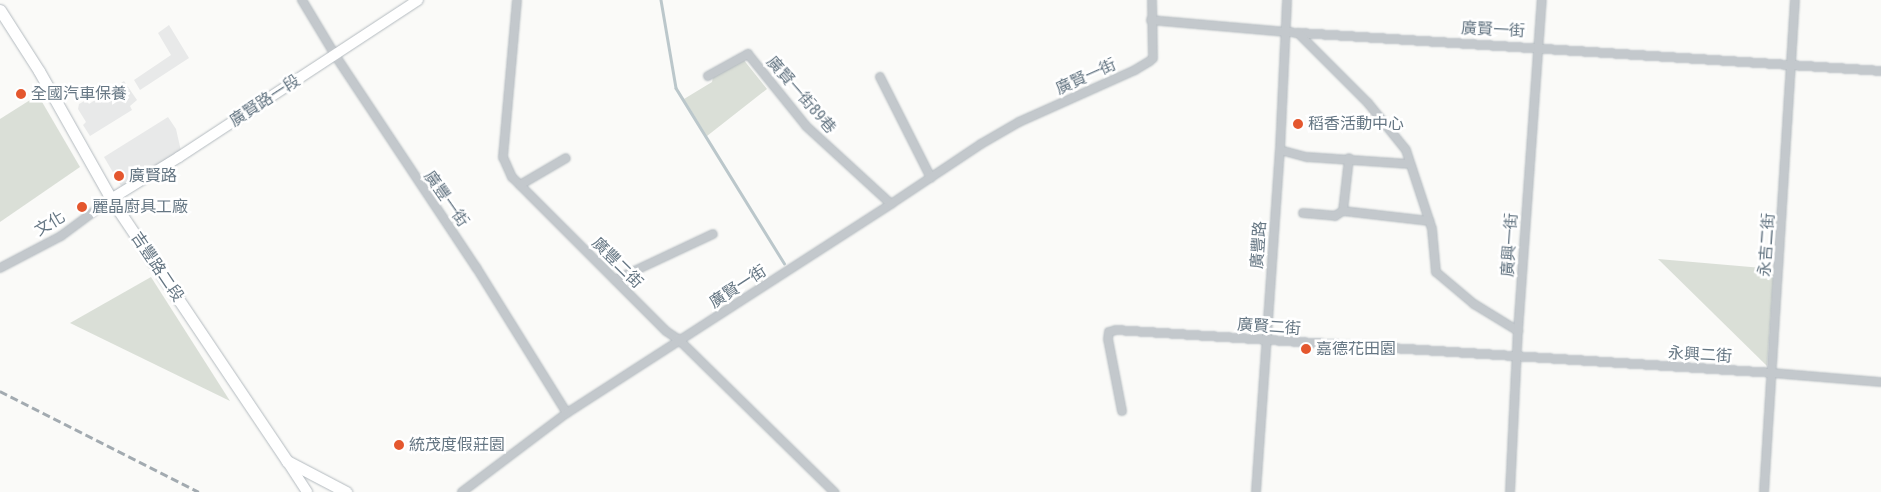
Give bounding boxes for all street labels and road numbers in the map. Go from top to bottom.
street label: 廣賢一街 [1461,19,1525,41]
street label: 廣賢一街89巷 [762,53,840,137]
street label: 廣賢一街 [1053,55,1119,99]
street label: 廣賢路一段 [226,71,304,131]
street label: 廣豐一街 [420,167,472,231]
street label: 文化 [31,208,69,240]
street label: 廣興一街 [1498,212,1522,278]
street label: 永吉二街 [1755,212,1779,278]
street label: 廣豐路 [1248,220,1270,270]
street label: 吉豐路二段 [127,228,187,306]
street label: 廣豐二街 [588,234,646,292]
street label: 廣賢一街 [706,262,770,312]
street label: 廣賢二街 [1236,315,1302,339]
street label: 永興二街 [1668,344,1732,366]

